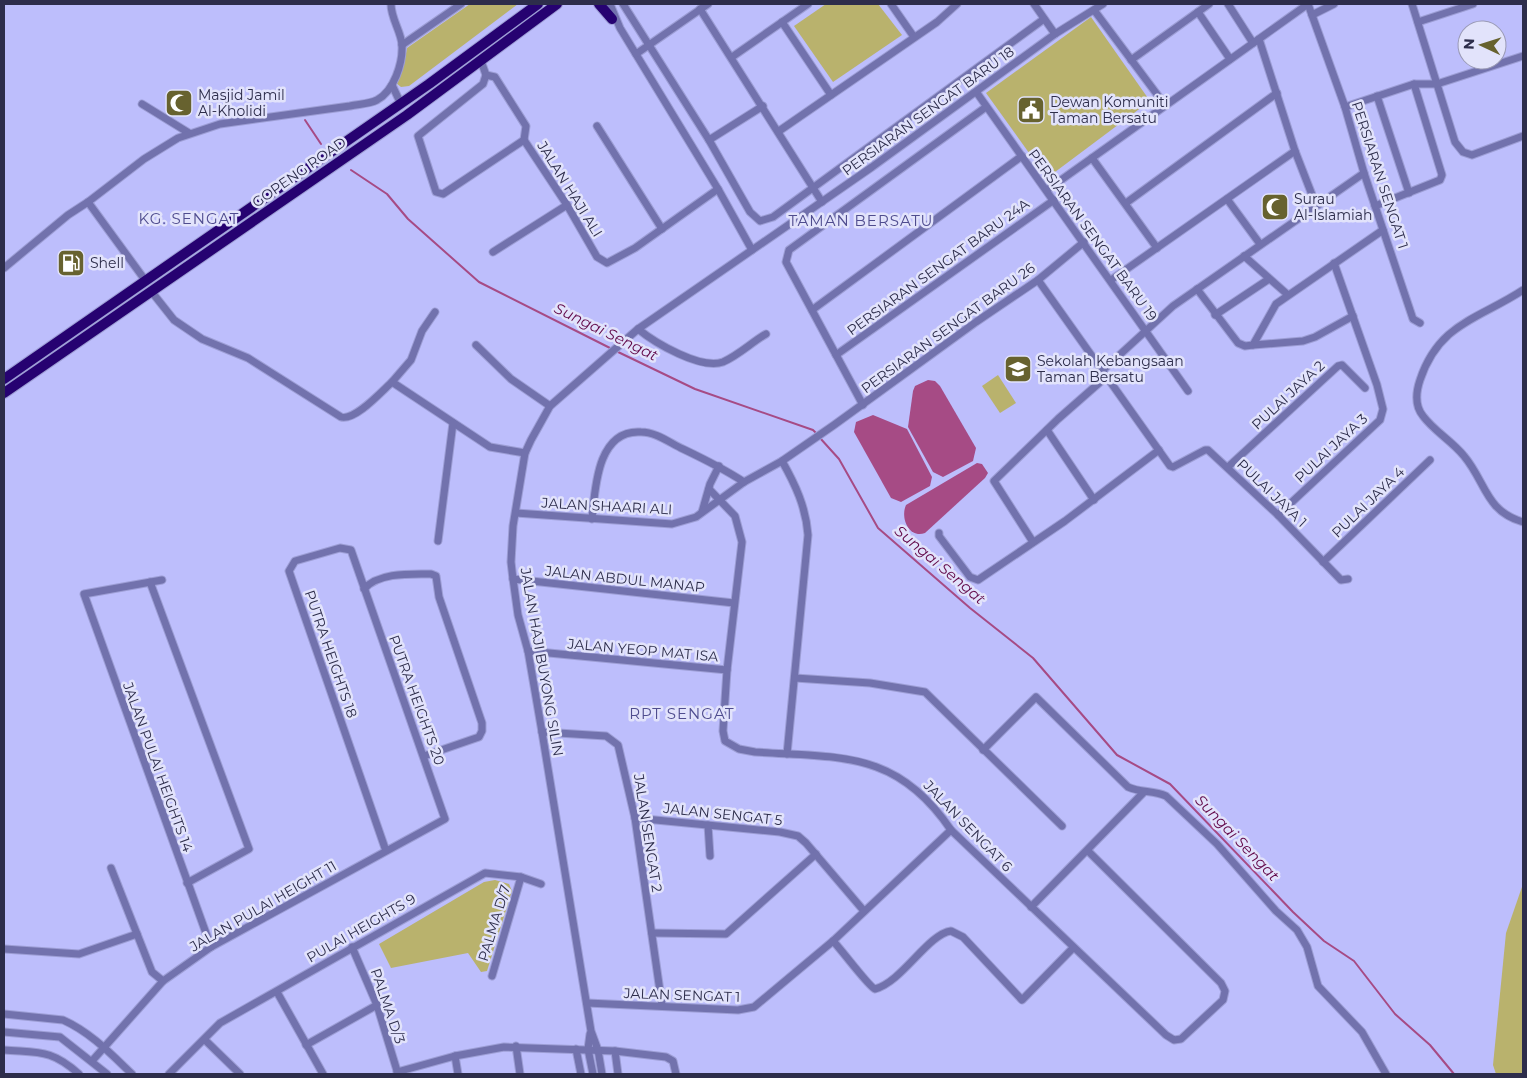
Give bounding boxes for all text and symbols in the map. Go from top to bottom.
north arrow [1457,20,1507,70]
text: N [1460,38,1478,50]
street label: PERSIARAN SENGAT BARU 18 [838,42,1018,180]
place label: Masjid Jamil Al-Kholidi [198,86,285,120]
mosque icon: Masjid Jamil Al-Kholidi [164,88,194,118]
place label: Dewan Komuniti Taman Bersatu [1050,93,1169,127]
public building icon: Dewan Komuniti Taman Bersatu [1016,95,1046,125]
street label: PERSIARAN SENGAT 1 [1348,99,1412,251]
street label: GOPENG ROAD [248,133,350,211]
street label: JALAN HAJI ALI [533,137,607,240]
street label: PERSIARAN SENGAT BARU 19 [1025,146,1161,324]
place label: Surau Al-Islamiah [1294,190,1373,224]
mosque icon: Surau Al-Islamiah [1260,192,1290,222]
street label: PERSIARAN SENGAT BARU 24A [843,194,1034,339]
district label: KG. SENGAT [139,209,239,228]
district label: TAMAN BERSATU [789,211,933,230]
fuel station icon: Shell [56,248,86,278]
place label: Shell [90,254,124,272]
street label: PERSIARAN SENGAT BARU 26 [857,258,1039,397]
water label: Sungai Sengat [551,298,661,365]
place label: Sekolah Kebangsaan Taman Bersatu [1037,352,1184,386]
school or university icon: Sekolah Kebangsaan Taman Bersatu [1003,354,1033,384]
street label: PULAI JAYA 2 [1248,357,1328,433]
street label: PULAI JAYA 3 [1291,410,1371,486]
street label: PULAI JAYA 1 [1233,455,1311,531]
street label: PULAI JAYA 4 [1328,462,1409,541]
street label: JALAN SHAARI ALI [540,494,673,518]
water label: Sungai Sengat [891,521,990,608]
street label: JALAN ABDUL MANAP [543,562,706,596]
street label: JALAN HAJI BUYONG SILIN [516,565,567,758]
street label: PUTRA HEIGHTS 18 [301,588,361,720]
street label: PUTRA HEIGHTS 20 [385,632,449,768]
street label: JALAN YEOP MAT ISA [566,634,720,666]
street label: JALAN PULAI HEIGHTS 14 [119,679,197,855]
district label: RPT SENGAT [629,704,735,723]
street label: JALAN SENGAT 2 [630,772,666,893]
street label: JALAN SENGAT 6 [919,776,1017,876]
water label: Sungai Sengat [1191,790,1283,885]
street label: JALAN SENGAT 5 [662,799,783,829]
street label: JALAN PULAI HEIGHT 11 [186,857,340,956]
street label: PALMA D/7 [474,882,514,964]
street label: PULAI HEIGHTS 9 [303,889,419,967]
street label: PALMA D/3 [367,966,409,1046]
street label: JALAN SENGAT 1 [622,984,741,1006]

